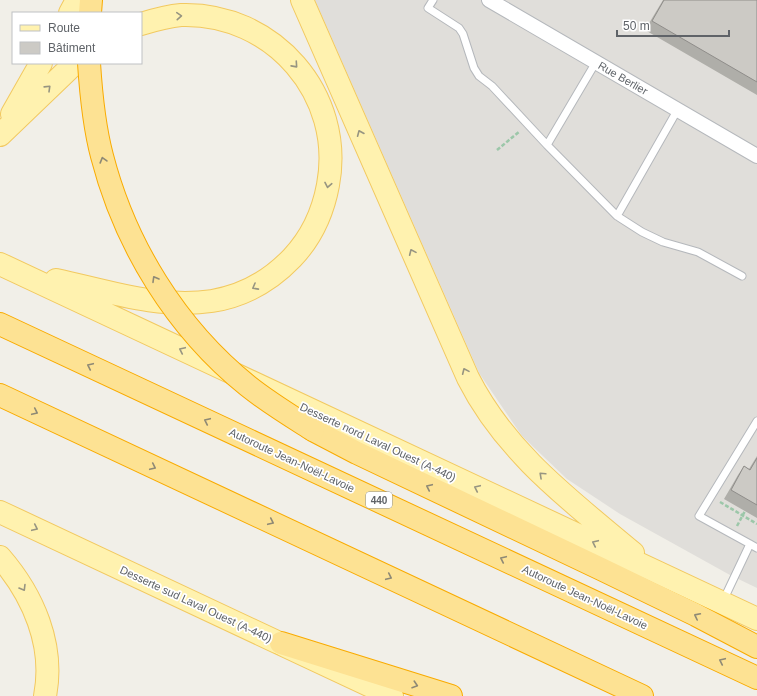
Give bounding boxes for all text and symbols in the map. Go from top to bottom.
legend [12,12,142,64]
one-way arrow [176,12,182,20]
scale bar [617,12,729,38]
text: 50 m [623,19,650,33]
text: Route [48,21,80,35]
text: Bâtiment [48,41,96,55]
street label: Rue Berlier [596,59,650,97]
one-way arrow [290,60,297,67]
one-way arrow [43,85,51,93]
one-way arrow [357,129,365,137]
one-way arrow [99,157,108,164]
one-way arrow [324,182,333,188]
one-way arrow [409,249,417,256]
one-way arrow [152,276,159,283]
one-way arrow [251,282,259,289]
one-way arrow [179,347,186,355]
one-way arrow [86,363,94,371]
one-way arrow [461,368,469,375]
street label: Desserte nord Laval Ouest (A-440) [298,401,458,483]
one-way arrow [31,407,39,415]
one-way arrow [204,418,212,426]
street label: Autoroute Jean-Noël-Lavoie [227,426,357,494]
one-way arrow [149,462,157,470]
one-way arrow [539,472,546,479]
one-way arrow [425,484,433,492]
one-way arrow [474,485,482,493]
road number: 440 [366,492,392,508]
one-way arrow [267,517,274,525]
one-way arrow [31,523,39,531]
one-way arrow [592,540,599,548]
one-way arrow [499,556,507,564]
street label: Desserte sud Laval Ouest (A-440) [118,563,274,645]
street label: Autoroute Jean-Noël-Lavoie [520,563,650,631]
one-way arrow [384,572,392,580]
one-way arrow [18,584,26,591]
one-way arrow [694,613,702,621]
one-way arrow [718,658,726,666]
one-way arrow [411,680,418,688]

